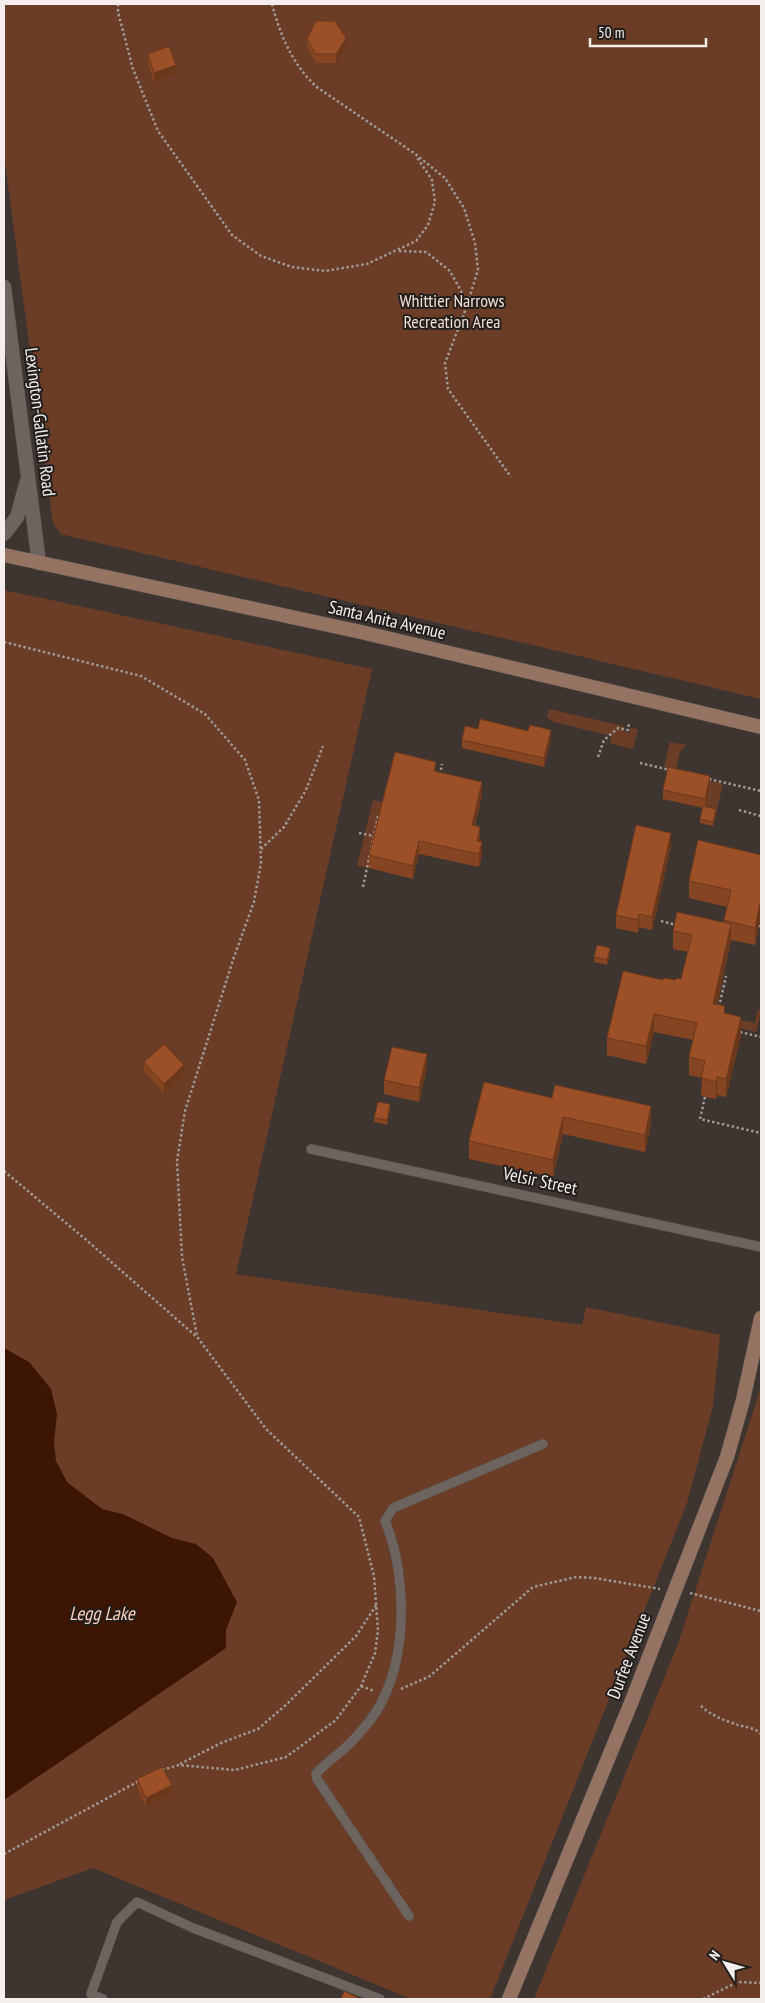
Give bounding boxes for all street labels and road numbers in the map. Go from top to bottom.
street label: Lexington-Gallatin Road [20,346,61,498]
street label: Santa Anita Avenue [326,595,448,644]
street label: Velsir Street [500,1161,579,1200]
street label: Durfee Avenue [602,1610,655,1702]

